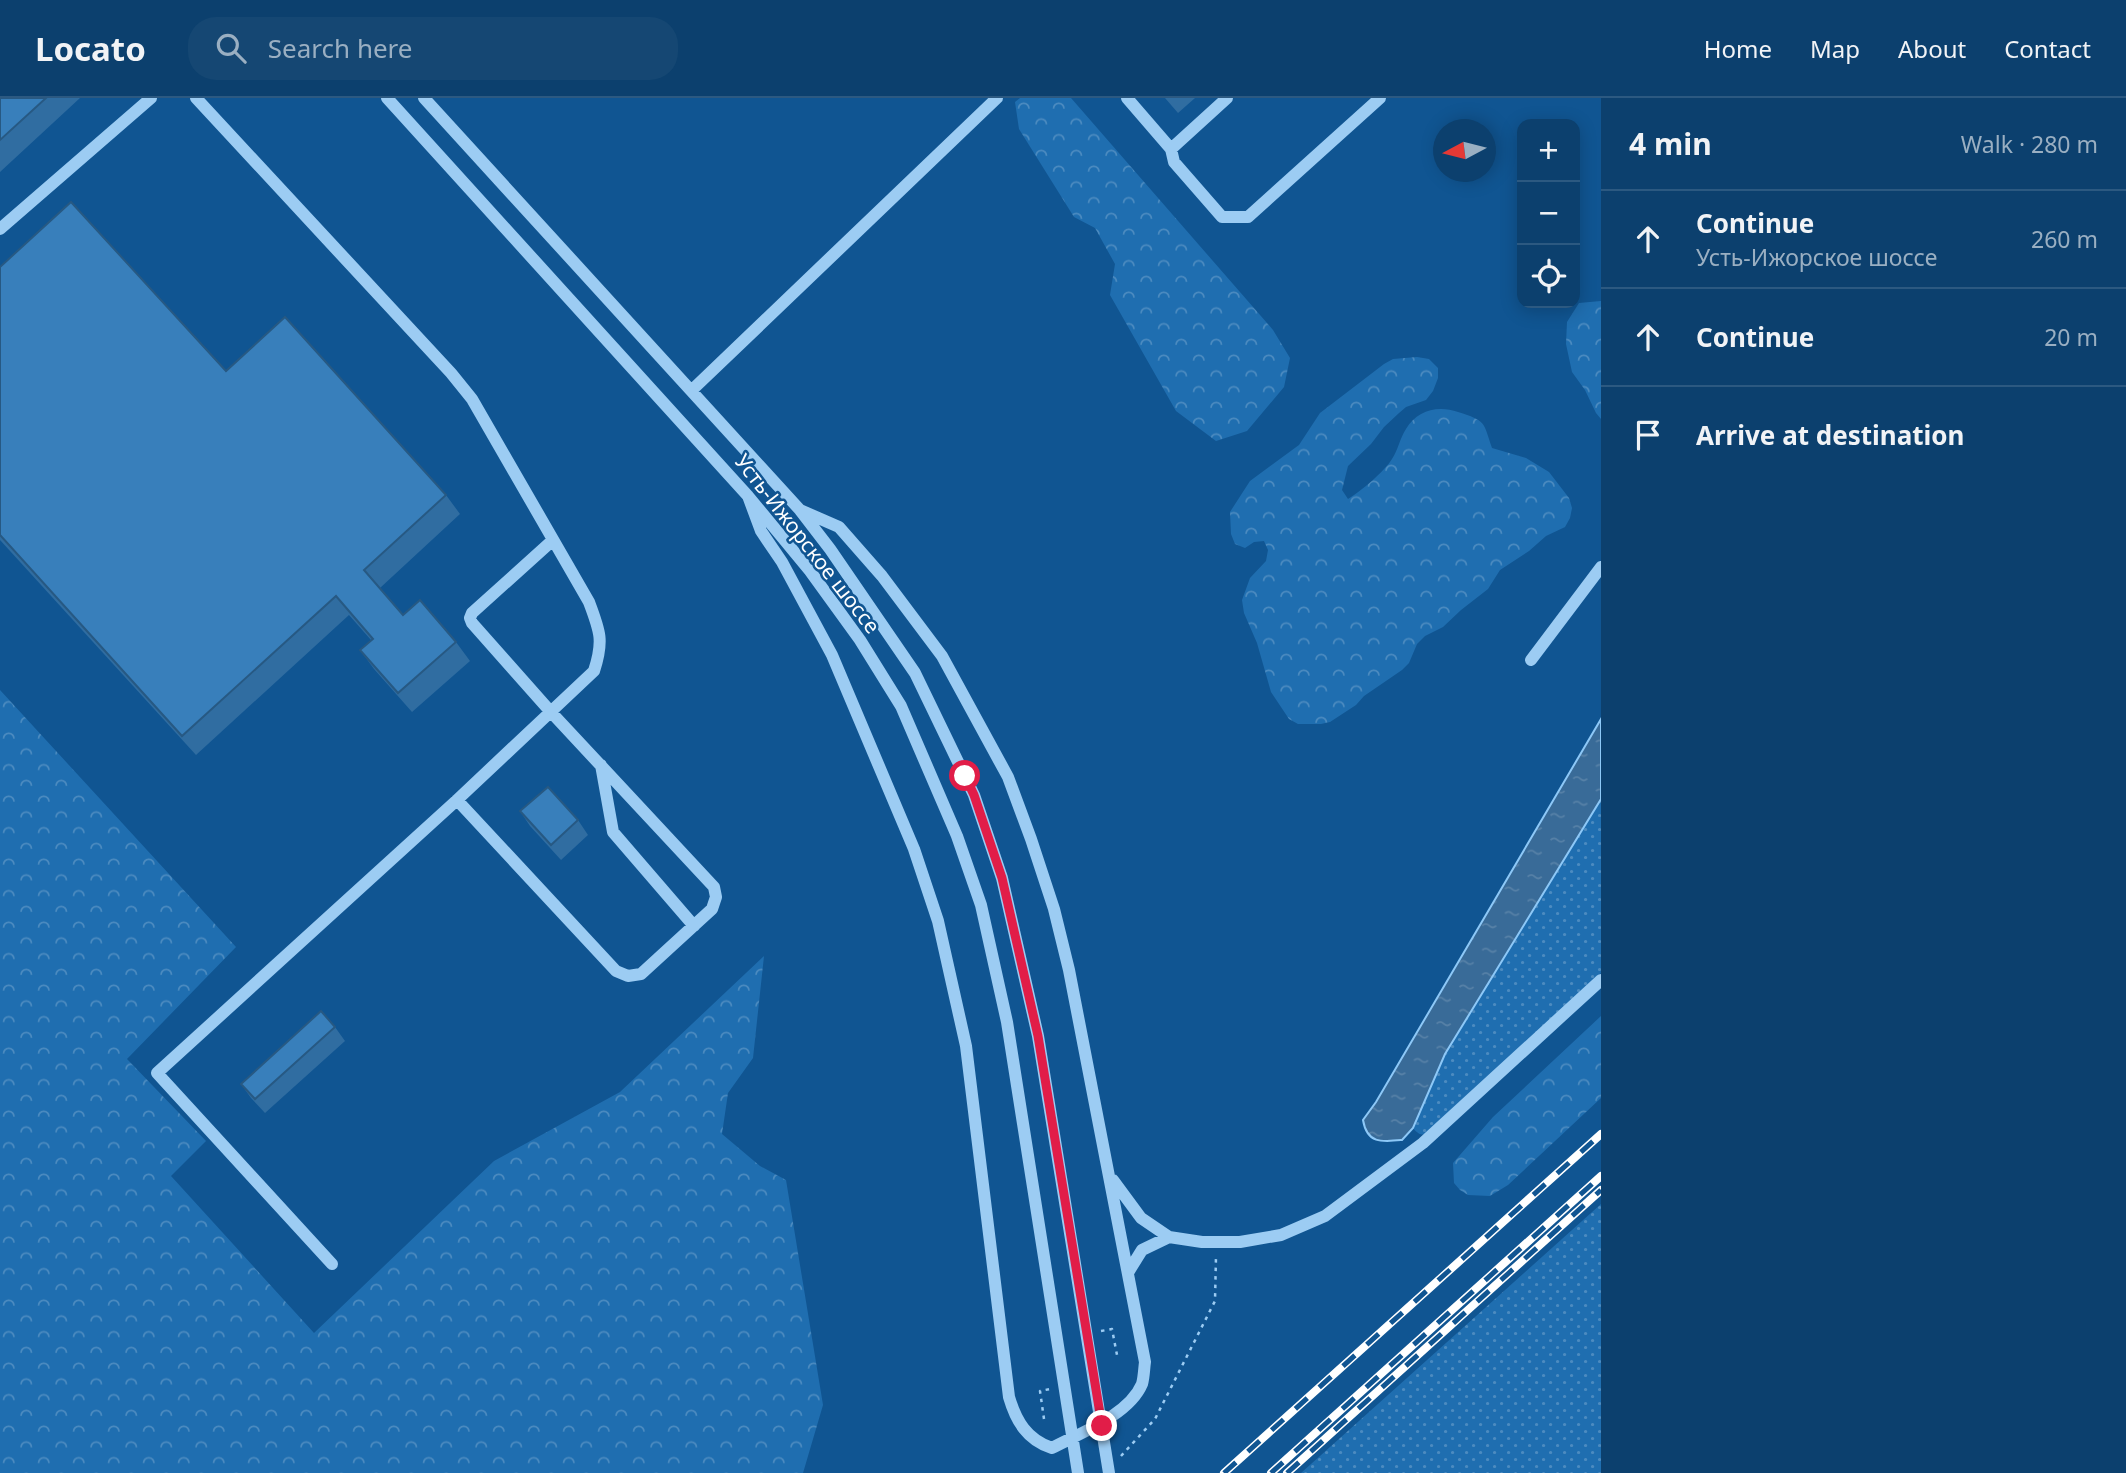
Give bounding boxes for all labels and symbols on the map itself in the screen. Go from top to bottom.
north arrow [1433,119,1496,182]
street label: Усть-Ижорское шоссе [729,448,887,639]
route start [949,760,980,791]
route end [1086,1410,1117,1441]

